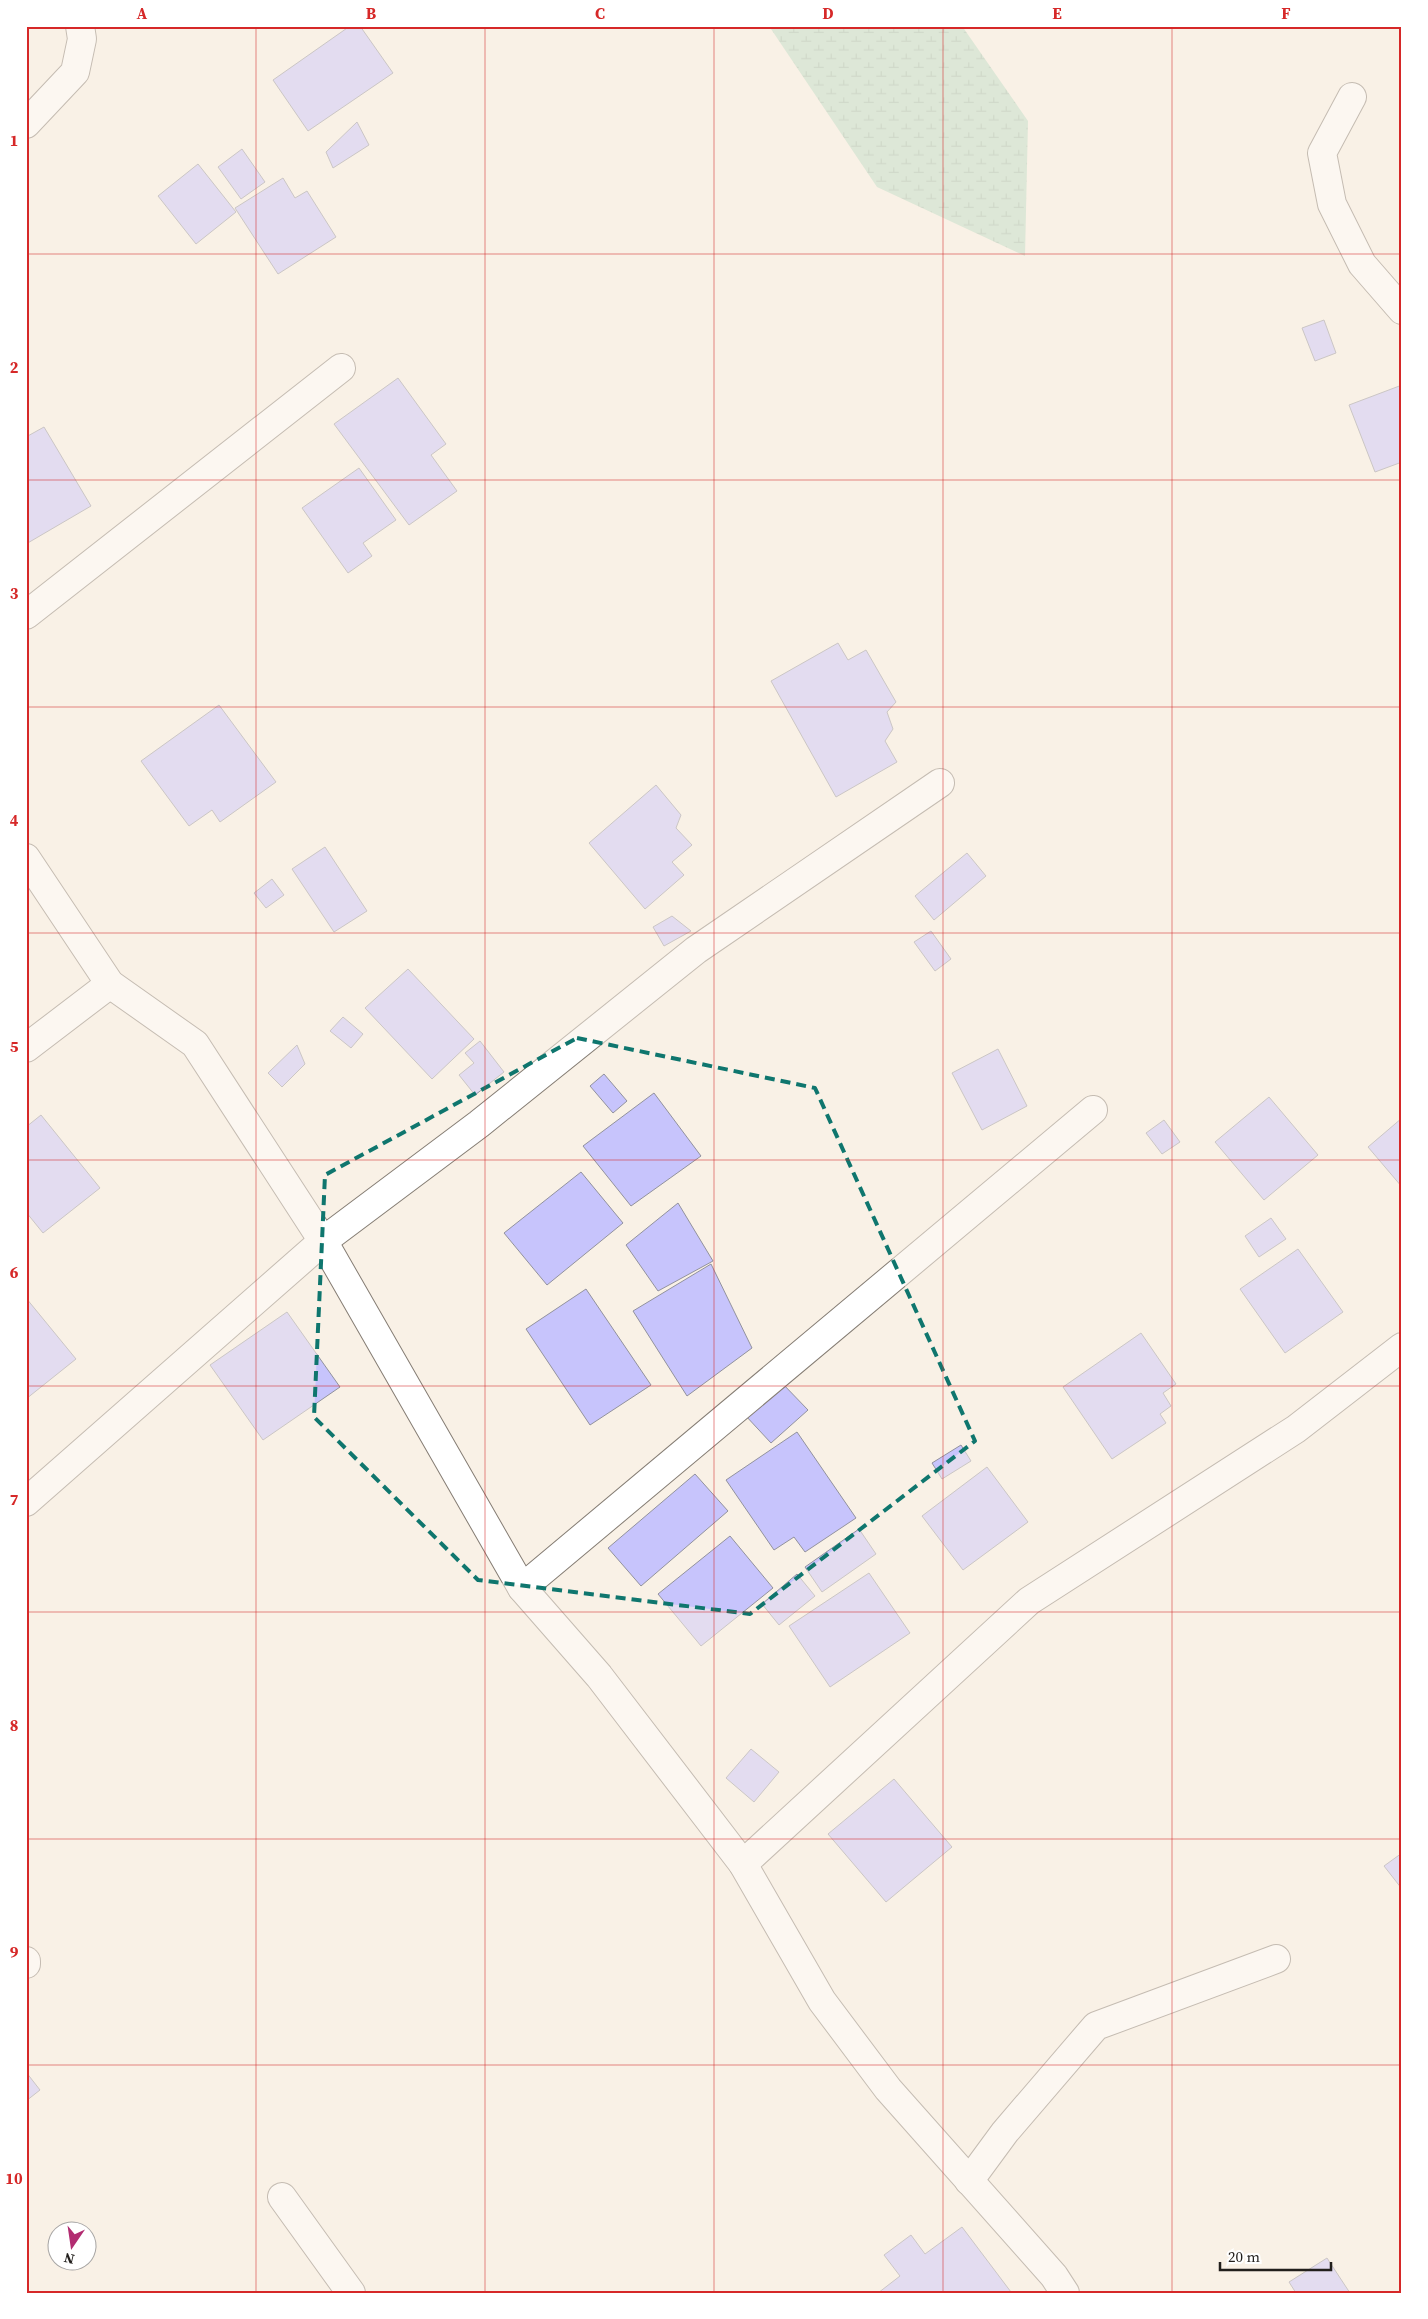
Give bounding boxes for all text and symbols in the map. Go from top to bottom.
text: A [137,2,148,24]
text: B [366,2,377,24]
text: C [595,2,605,24]
text: D [822,2,834,24]
text: E [1052,2,1062,24]
text: F [1281,2,1291,24]
text: 1 [10,129,18,151]
text: 2 [10,356,19,378]
text: 3 [10,582,19,604]
text: 4 [10,809,19,831]
text: 5 [10,1035,19,1057]
text: 6 [10,1261,19,1283]
text: 7 [10,1488,19,1510]
text: 8 [10,1714,18,1736]
text: 9 [10,1941,19,1963]
text: 10 [5,2167,23,2189]
north arrow [48,2222,98,2272]
scale bar [1220,2239,1332,2271]
text: 20 m [1228,2246,1260,2267]
text: N [62,2248,76,2270]

